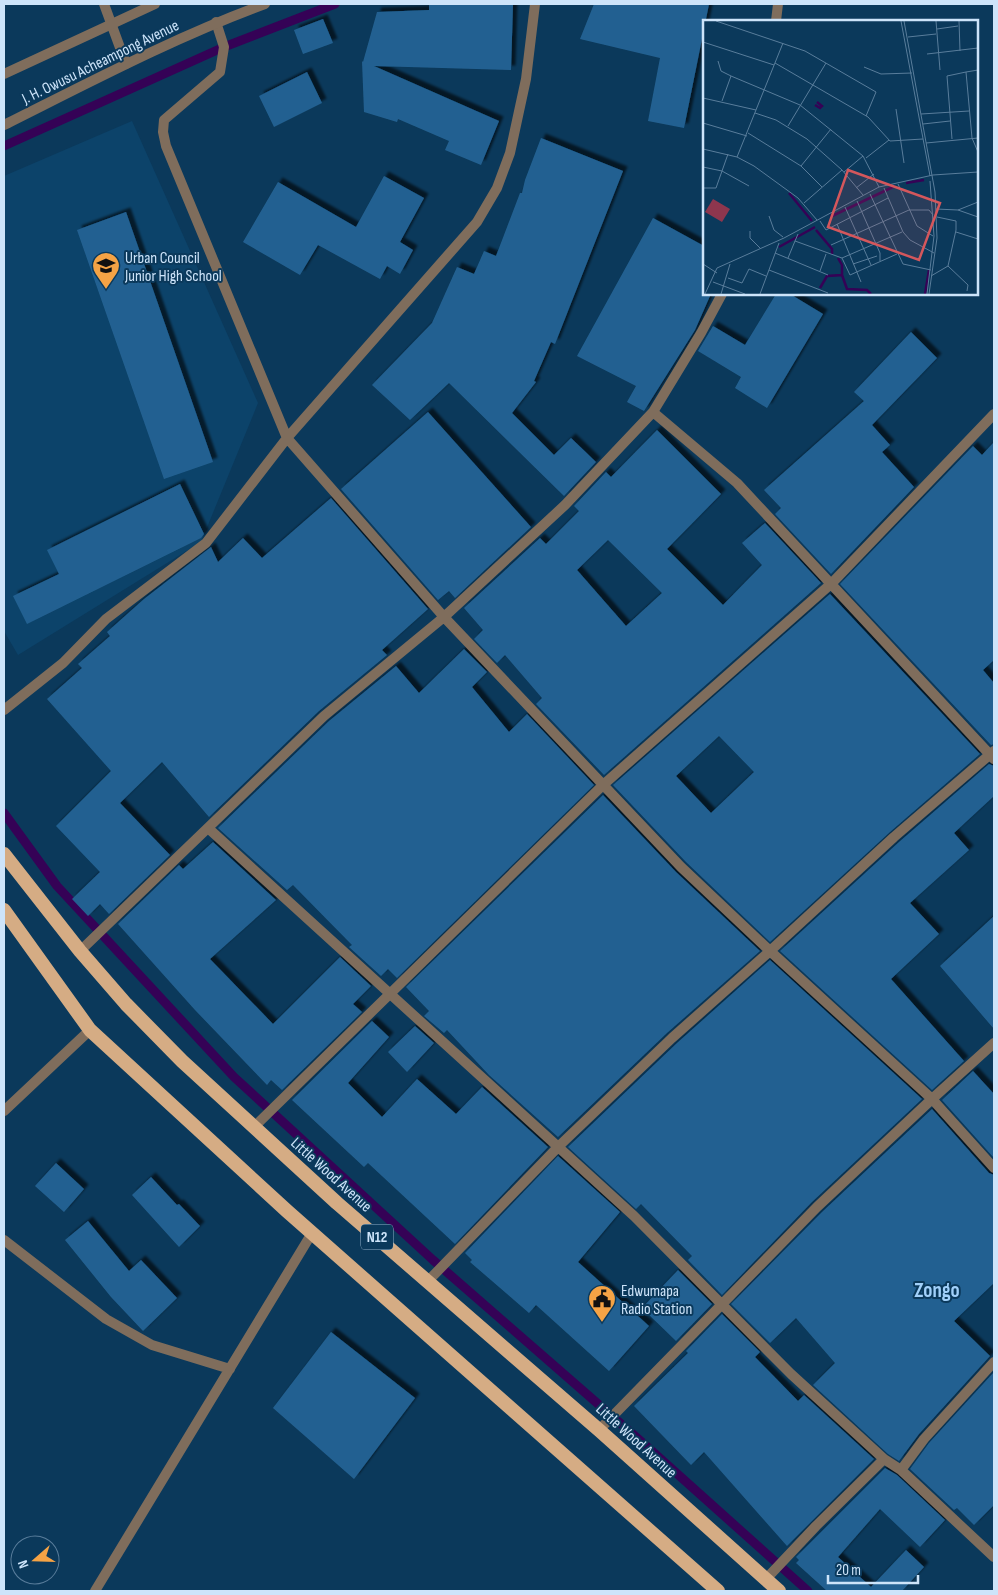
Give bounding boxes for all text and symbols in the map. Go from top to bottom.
street label: J. H. Owusu Acheampong Avenue [18,16,182,109]
inset map [703,20,978,295]
place label: Urban Council Junior High School [124,249,222,286]
school or university icon: Urban Council Junior High School [91,251,121,290]
street label: Little Wood Avenue [287,1134,375,1216]
road number: N12 [361,1224,393,1250]
district label: Zongo [914,1278,960,1303]
place label: Edwumapa Radio Station [621,1282,692,1319]
public building icon: Edwumapa Radio Station [587,1284,617,1323]
street label: Little Wood Avenue [592,1400,680,1482]
north arrow [10,1535,60,1585]
scale bar [828,1552,918,1584]
text: N [14,1558,33,1571]
text: 20 m [836,1561,861,1580]

